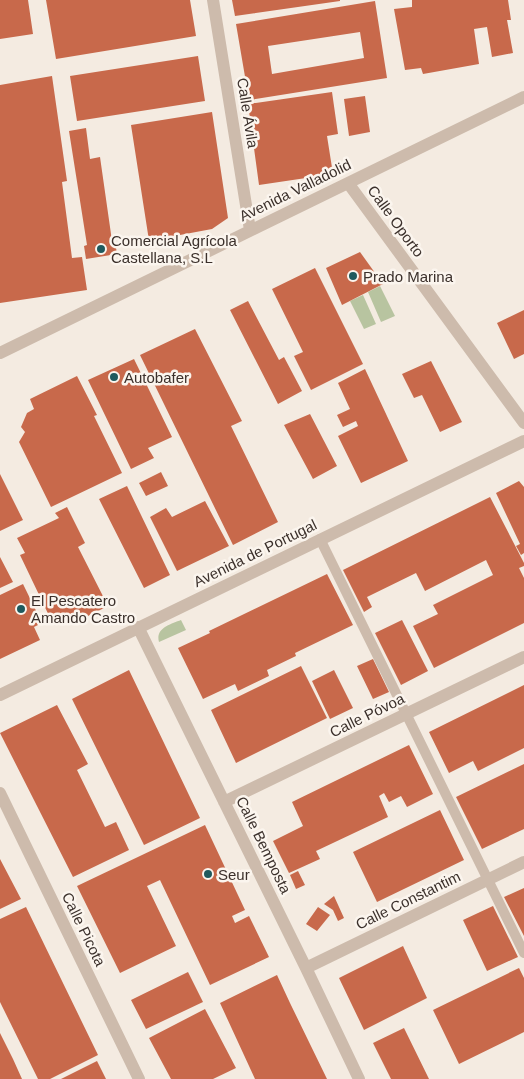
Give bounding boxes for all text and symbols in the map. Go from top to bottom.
street label: Calle Ávila [234,77,262,150]
street label: Avenida Valladolid [236,156,354,224]
street label: Calle Oporto [364,182,428,260]
place label: Comercial Agrícola Castellana, S.L [111,232,238,266]
marker: Comercial Agrícola Castellana, S.L [95,243,107,255]
place label: Prado Marina [363,268,454,285]
marker: Prado Marina [347,270,359,282]
place label: Autobafer [124,369,189,386]
marker: Autobafer [108,371,120,383]
street label: Avenida de Portugal [191,516,319,590]
place label: El Pescatero Amando Castro [31,592,135,626]
marker: El Pescatero Amando Castro [15,603,27,615]
street label: Calle Póvoa [327,689,408,740]
street label: Calle Bemposta [233,794,295,897]
place label: Seur [218,866,250,883]
street label: Calle Constantim [353,867,463,933]
marker: Seur [202,868,214,880]
street label: Calle Picota [59,889,109,969]

